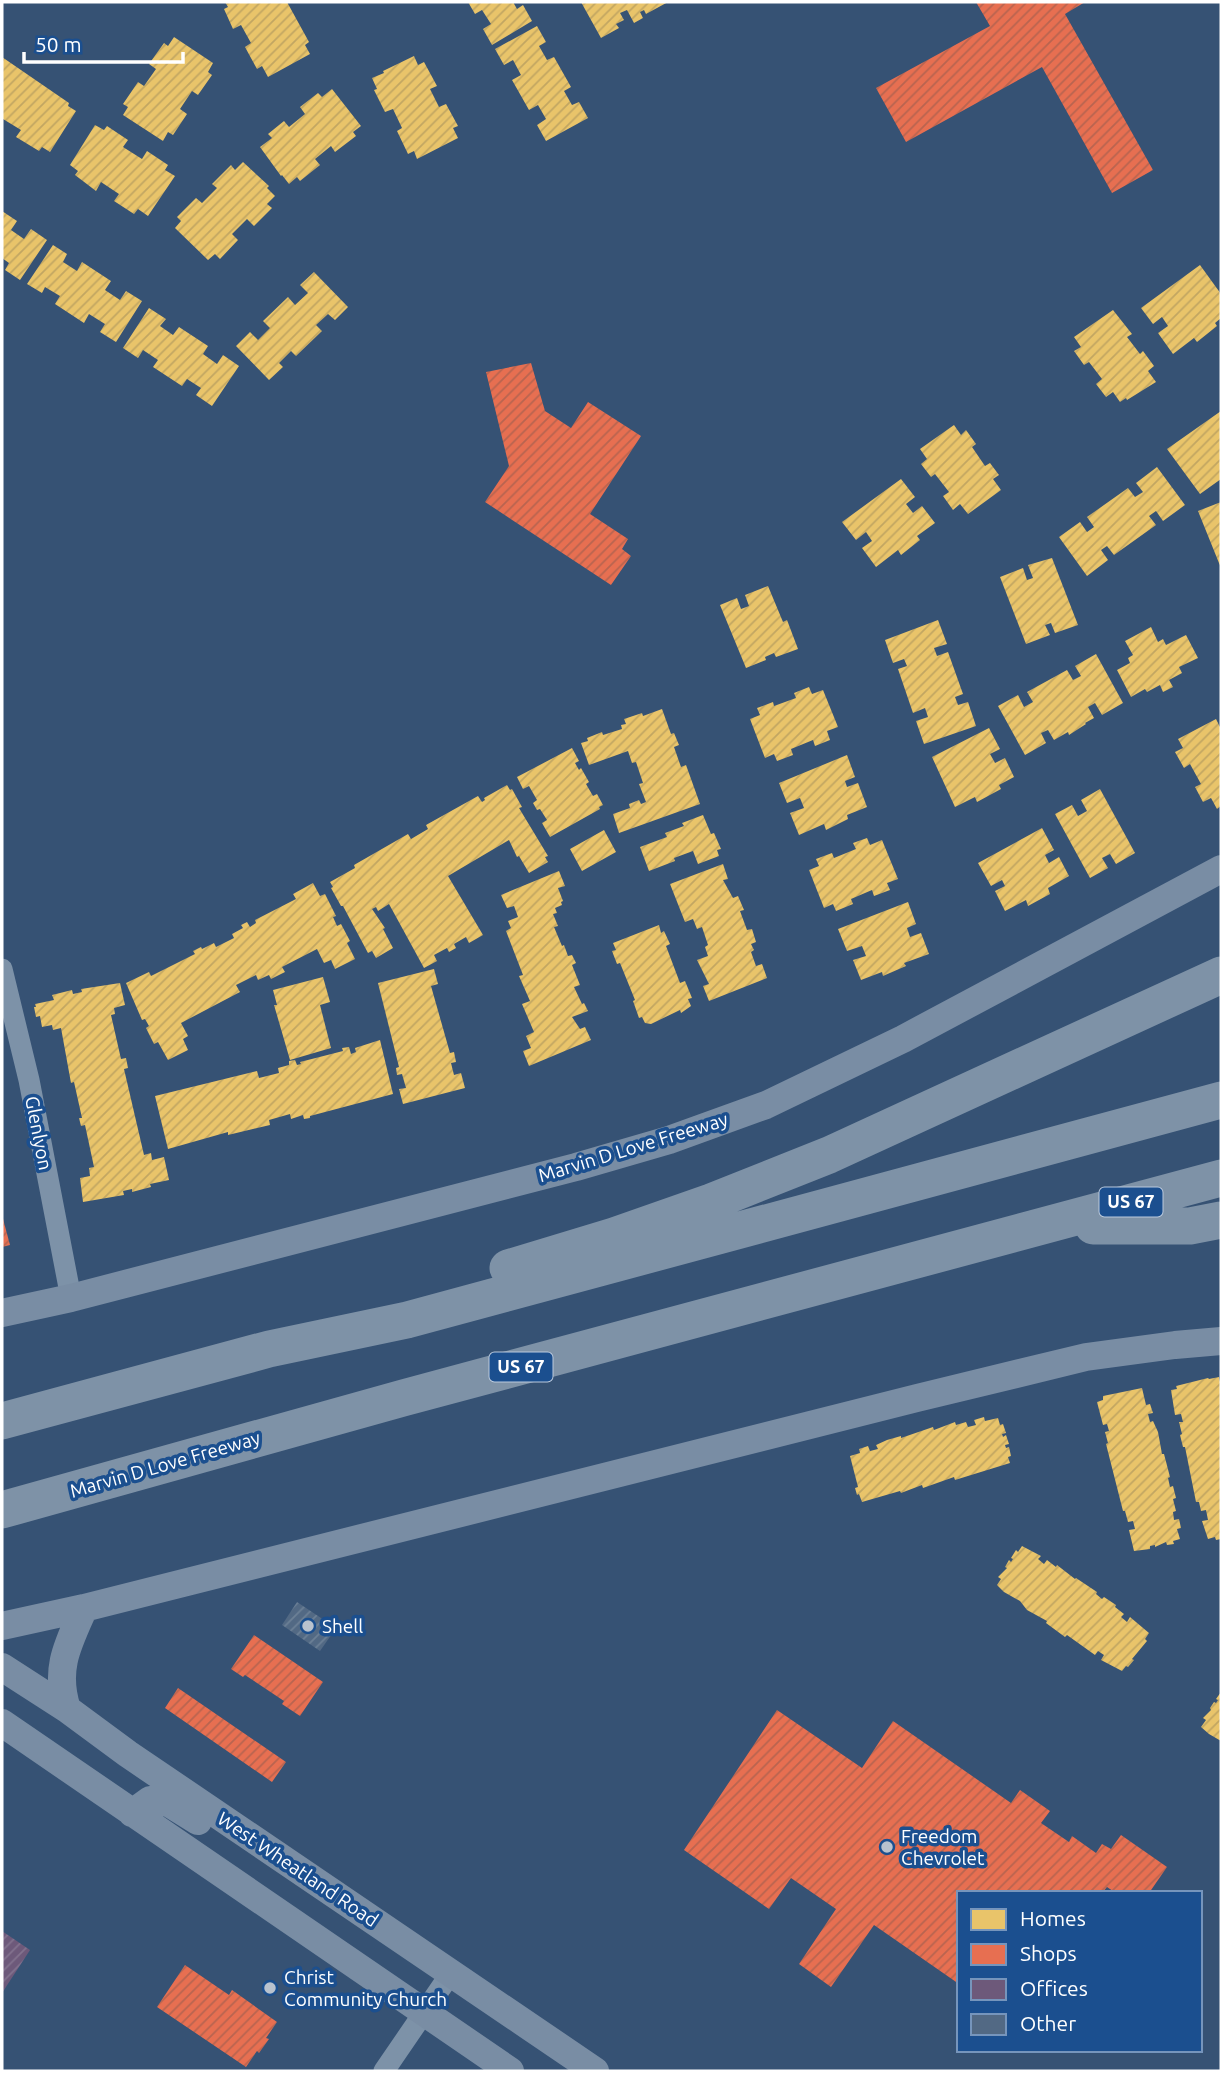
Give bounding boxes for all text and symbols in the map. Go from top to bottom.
scale bar [24,21,184,65]
text: 50 m [35,32,82,56]
street label: Glenlyon [21,1094,57,1172]
street label: Marvin D Love Freeway [536,1108,730,1186]
road number: US 67 [1100,1188,1162,1217]
road number: US 67 [490,1352,552,1382]
street label: Marvin D Love Freeway [67,1426,263,1502]
place label: Shell [322,1615,363,1637]
marker: Shell [300,1618,316,1634]
street label: West Wheatland Road [214,1807,382,1931]
place label: Freedom Chevrolet [901,1825,985,1869]
marker: Freedom Chevrolet [879,1839,895,1855]
legend [957,1891,1202,2052]
text: Homes [1020,1906,1086,1930]
text: Shops [1020,1941,1077,1965]
place label: Christ Community Church [284,1966,447,2010]
text: Offices [1020,1976,1088,2000]
marker: Christ Community Church [262,1980,278,1996]
text: Other [1020,2011,1076,2035]

